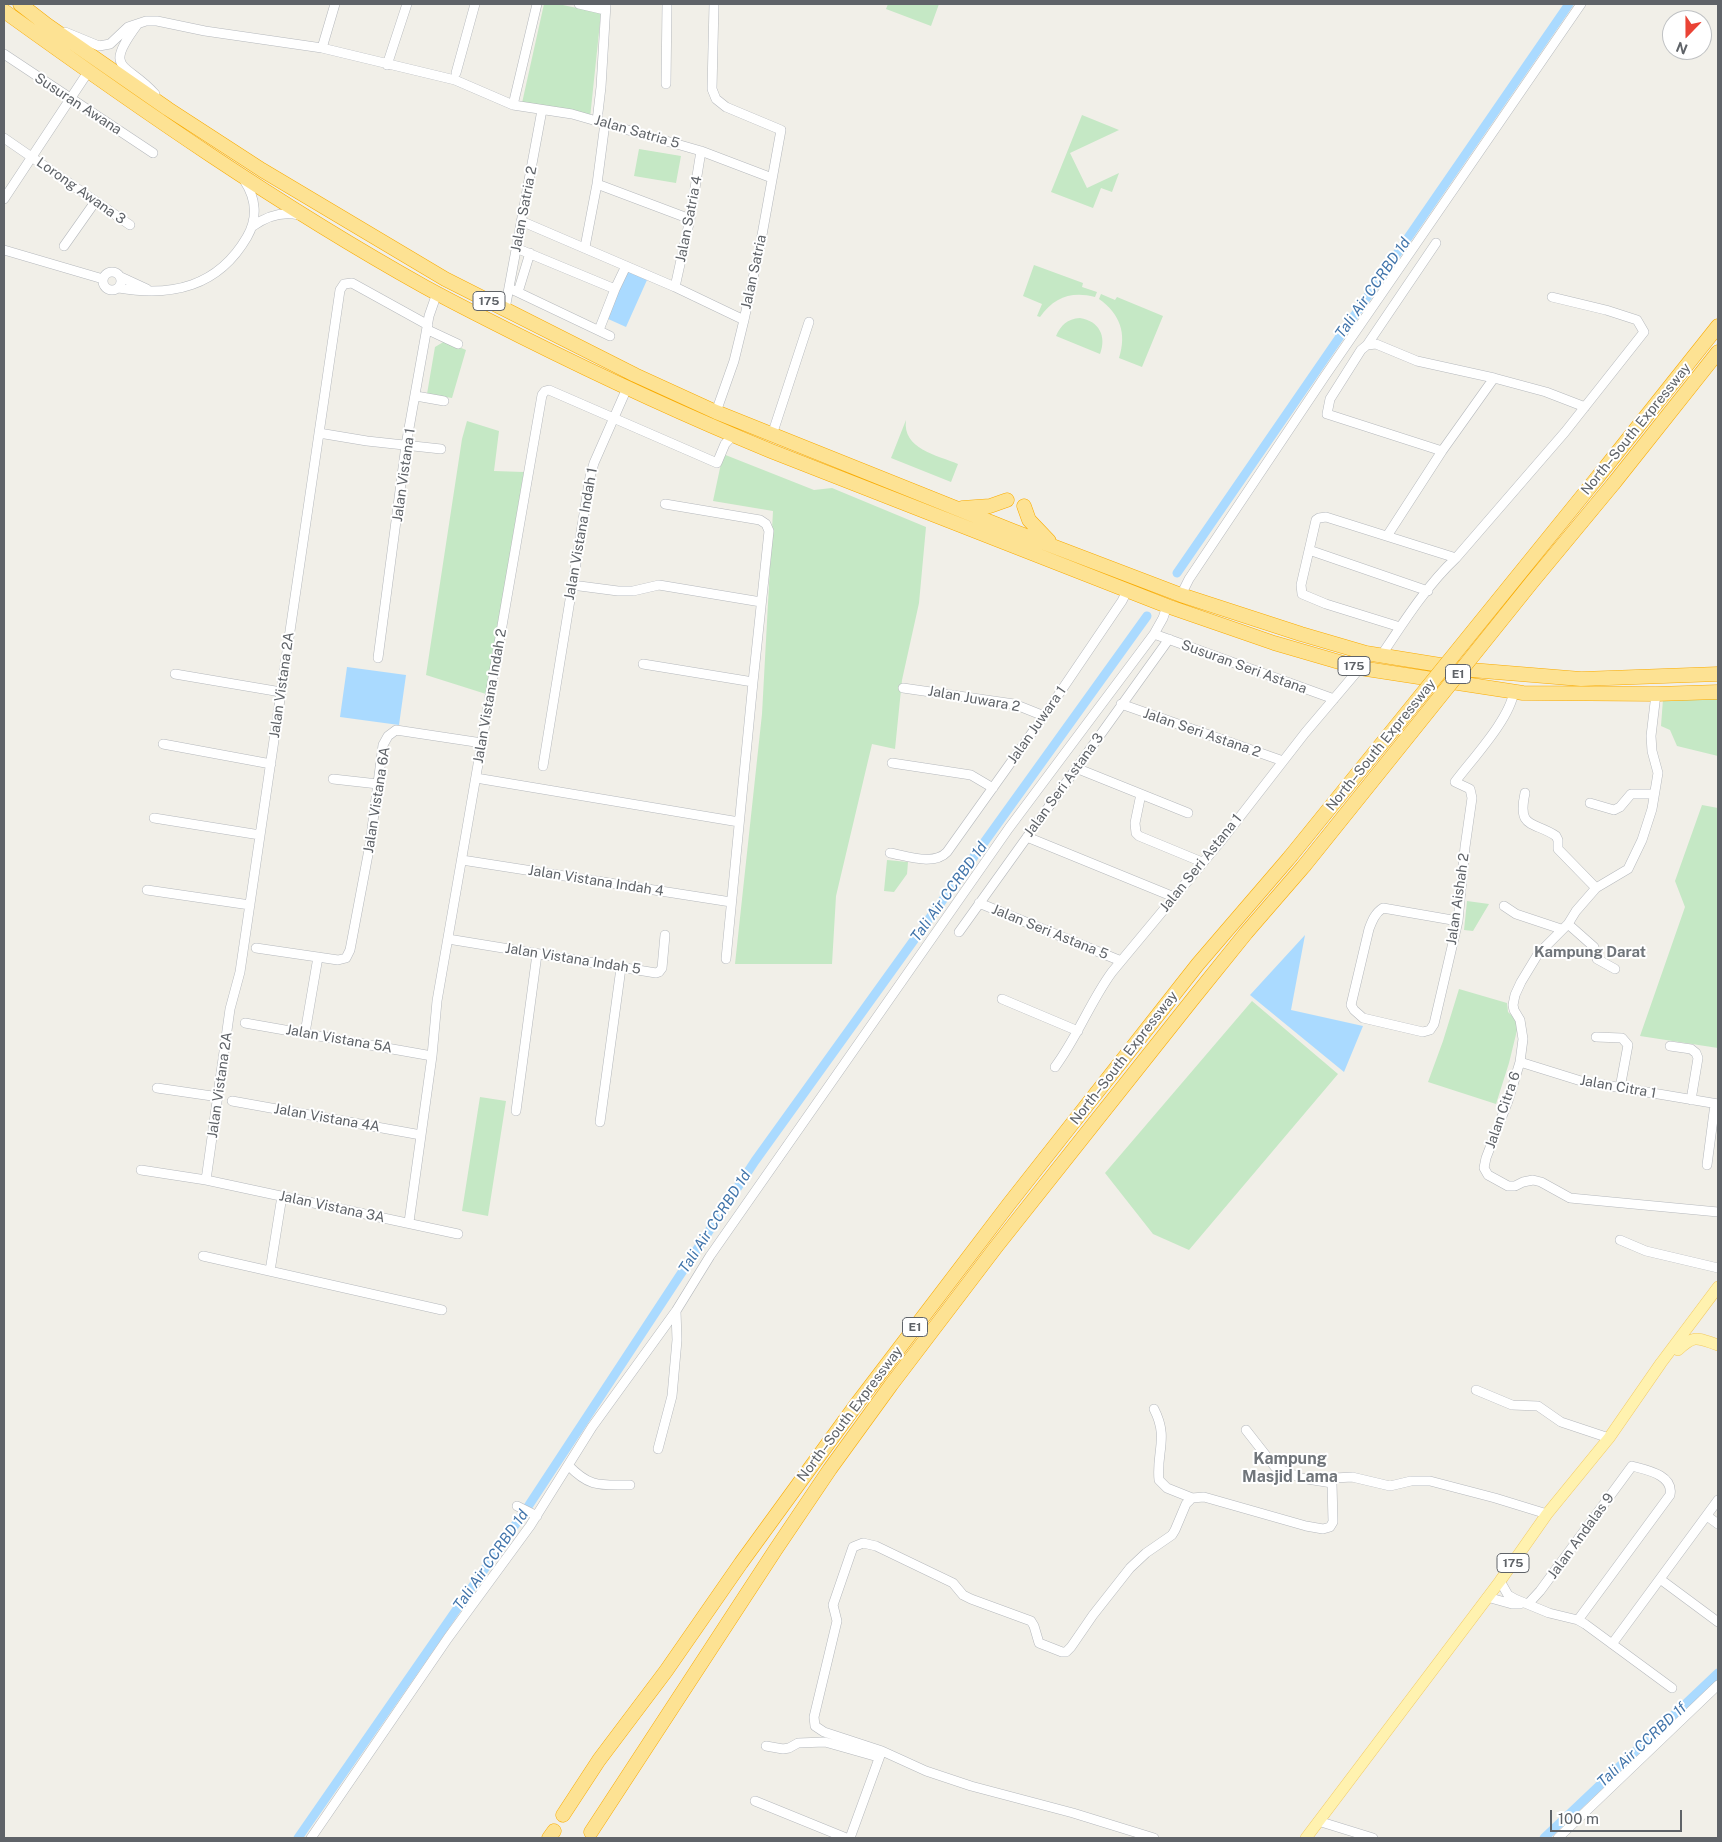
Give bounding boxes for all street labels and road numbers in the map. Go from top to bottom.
street label: Susuran Awana [31,70,125,138]
street label: Jalan Satria 5 [592,112,682,152]
street label: Lorong Awana 3 [33,154,129,228]
street label: Jalan Satria 2 [507,165,541,253]
street label: Jalan Satria 4 [672,174,706,264]
street label: Jalan Satria [738,233,770,311]
road number: 175 [473,292,505,310]
street label: North–South Expressway [1578,360,1694,498]
street label: Jalan Vistana 1 [389,427,419,523]
street label: Jalan Vistana Indah 1 [561,467,601,601]
street label: Jalan Vistana Indah 2 [470,627,510,765]
street label: Jalan Vistana 2A [266,631,298,739]
street label: Susuran Seri Astana [1179,636,1309,698]
road number: 175 [1338,656,1370,676]
road number: E1 [1446,664,1470,684]
street label: North–South Expressway [1323,676,1439,814]
street label: Jalan Juwara 2 [927,683,1021,715]
street label: Jalan Juwara 1 [1004,683,1070,767]
street label: Jalan Seri Astana 2 [1141,705,1263,761]
street label: Jalan Seri Astana 3 [1021,730,1107,840]
street label: Jalan Vistana 6A [360,746,394,854]
street label: Jalan Seri Astana 1 [1156,811,1246,915]
street label: Jalan Aishah 2 [1443,852,1473,946]
street label: Jalan Vistana Indah 4 [527,862,665,900]
street label: Jalan Seri Astana 5 [989,901,1111,963]
street label: Jalan Vistana Indah 5 [504,940,642,978]
street label: North–South Expressway [1067,988,1181,1128]
street label: Jalan Vistana 5A [285,1021,393,1057]
street label: Jalan Vistana 2A [204,1031,236,1139]
street label: Jalan Citra 6 [1482,1069,1524,1151]
street label: Jalan Citra 1 [1579,1072,1657,1102]
street label: Jalan Vistana 4A [273,1100,381,1136]
street label: Jalan Vistana 3A [278,1188,386,1226]
road number: E1 [902,1318,928,1336]
street label: North–South Expressway [794,1343,906,1485]
street label: Jalan Andalas 9 [1544,1490,1618,1582]
road number: 175 [1497,1554,1529,1572]

